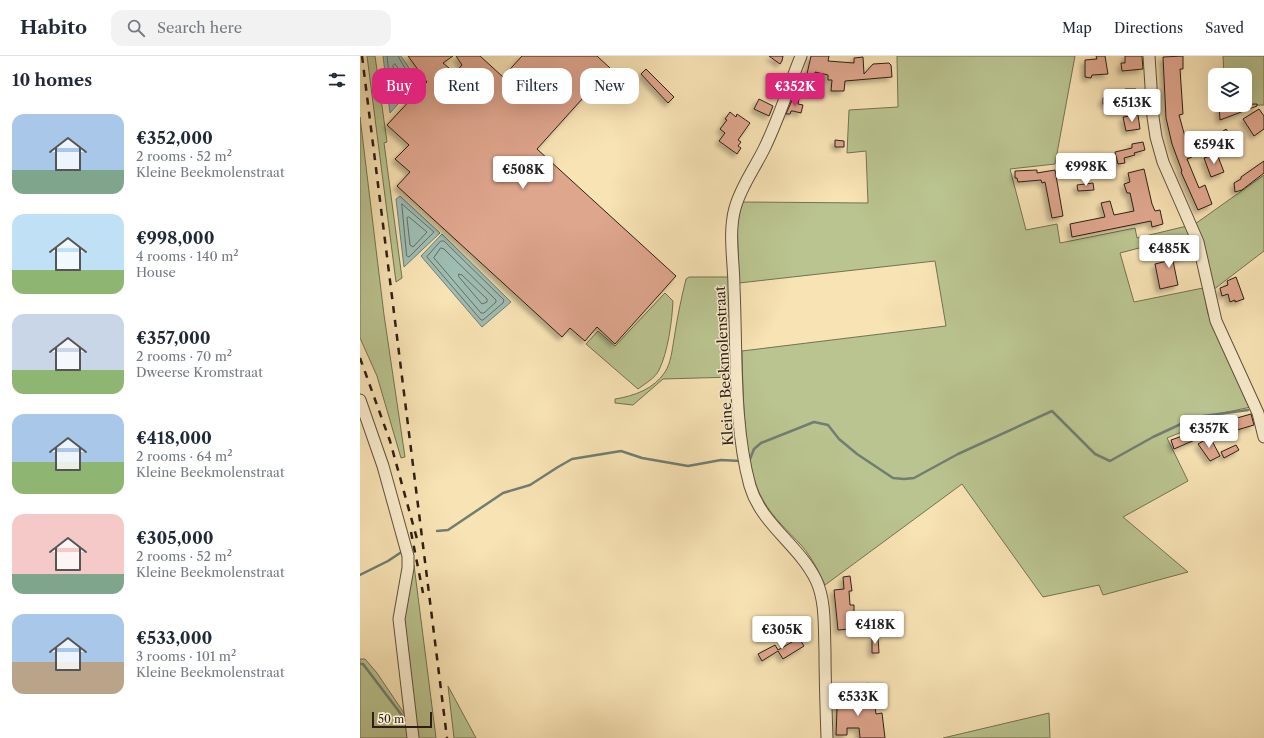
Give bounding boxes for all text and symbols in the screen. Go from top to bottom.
search box [111,10,391,46]
text: Habito [20,16,87,39]
icon: search [125,17,147,39]
text: Search here [157,18,242,37]
text: Map [1062,19,1092,37]
text: Directions [1114,19,1183,37]
text: Saved [1205,19,1244,37]
chip: Buy [372,68,426,104]
chip: Rent [434,68,494,104]
chip: Filters [502,68,572,104]
chip: New [580,68,639,104]
map controls [1208,68,1252,112]
button: layers [1208,68,1252,112]
icon: filters [326,69,348,91]
text: 10 homes [12,70,92,90]
pin: €352K [767,73,823,107]
text: €352K [775,78,815,94]
pin: €513K [1104,89,1160,123]
text: €513K [1112,94,1152,110]
text: €352,000 [136,128,213,148]
icon: home [44,130,92,178]
pin: €594K [1186,131,1242,165]
text: €594K [1193,136,1235,152]
text: 2 rooms · 52 m² [136,148,232,164]
pin: €998K [1058,153,1114,187]
pin: €508K [495,156,551,190]
text: €998K [1065,158,1107,174]
text: €508K [502,161,544,177]
text: Kleine Beekmolenstraat [136,164,285,180]
text: €998,000 [136,228,215,248]
icon: home [44,230,92,278]
pin: €485K [1141,235,1197,269]
text: €485K [1148,240,1190,256]
text: 4 rooms · 140 m² [136,248,239,264]
text: House [136,264,176,280]
street label: Kleine Beekmolenstraat [711,286,737,446]
text: €357,000 [136,328,211,348]
icon: home [44,330,92,378]
text: 2 rooms · 70 m² [136,348,232,364]
text: Dweerse Kromstraat [136,364,263,380]
pin: €357K [1181,415,1237,449]
text: €357K [1189,420,1229,436]
text: €418,000 [136,428,212,448]
icon: home [44,430,92,478]
text: 2 rooms · 64 m² [136,448,233,464]
text: Kleine Beekmolenstraat [136,464,285,480]
text: €305,000 [136,528,214,548]
icon: home [44,530,92,578]
text: 2 rooms · 52 m² [136,548,232,564]
text: Kleine Beekmolenstraat [136,564,285,580]
pin: €418K [847,611,903,645]
pin: €305K [754,616,810,650]
text: €418K [855,616,895,632]
text: €305K [761,621,803,637]
text: €533,000 [136,628,212,648]
icon: home [44,630,92,678]
text: 3 rooms · 101 m² [136,648,236,664]
text: Kleine Beekmolenstraat [136,664,285,680]
pin: €533K [830,683,886,717]
text: €533K [838,688,878,704]
scale bar [372,710,432,729]
text: 50 m [378,712,404,726]

